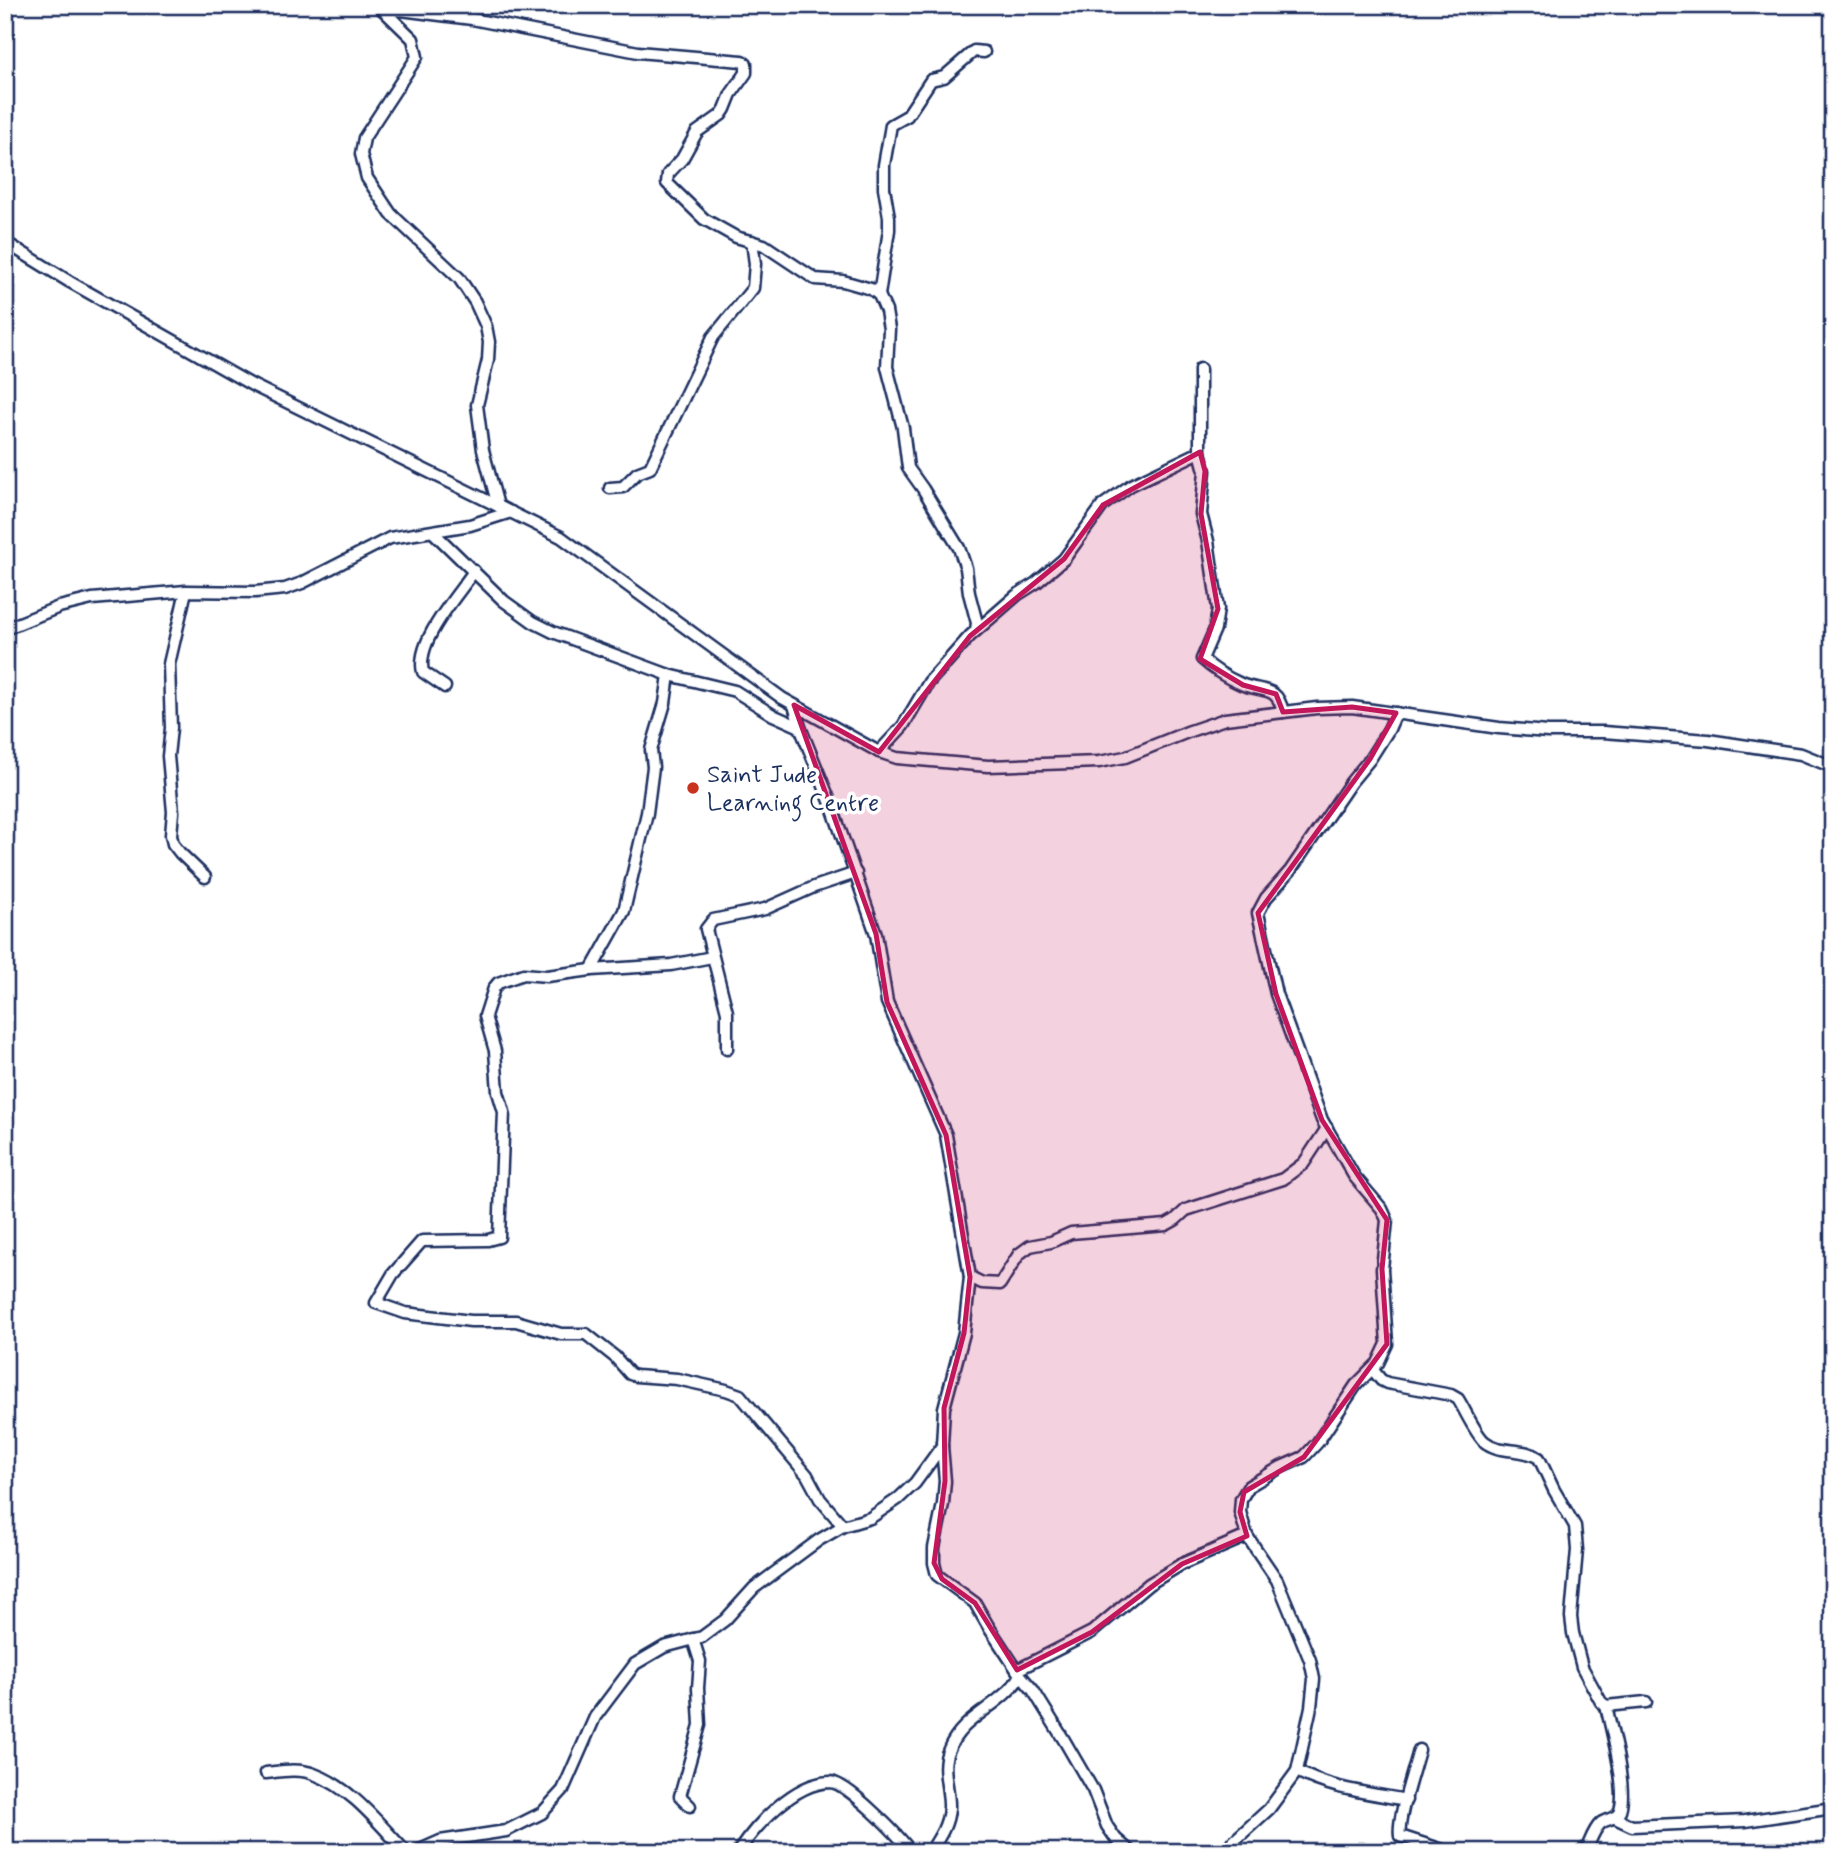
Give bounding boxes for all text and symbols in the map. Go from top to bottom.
place label: Saint Jude Learning Centre [707,760,879,822]
marker: Saint Jude Learning Centre [685,780,701,796]

